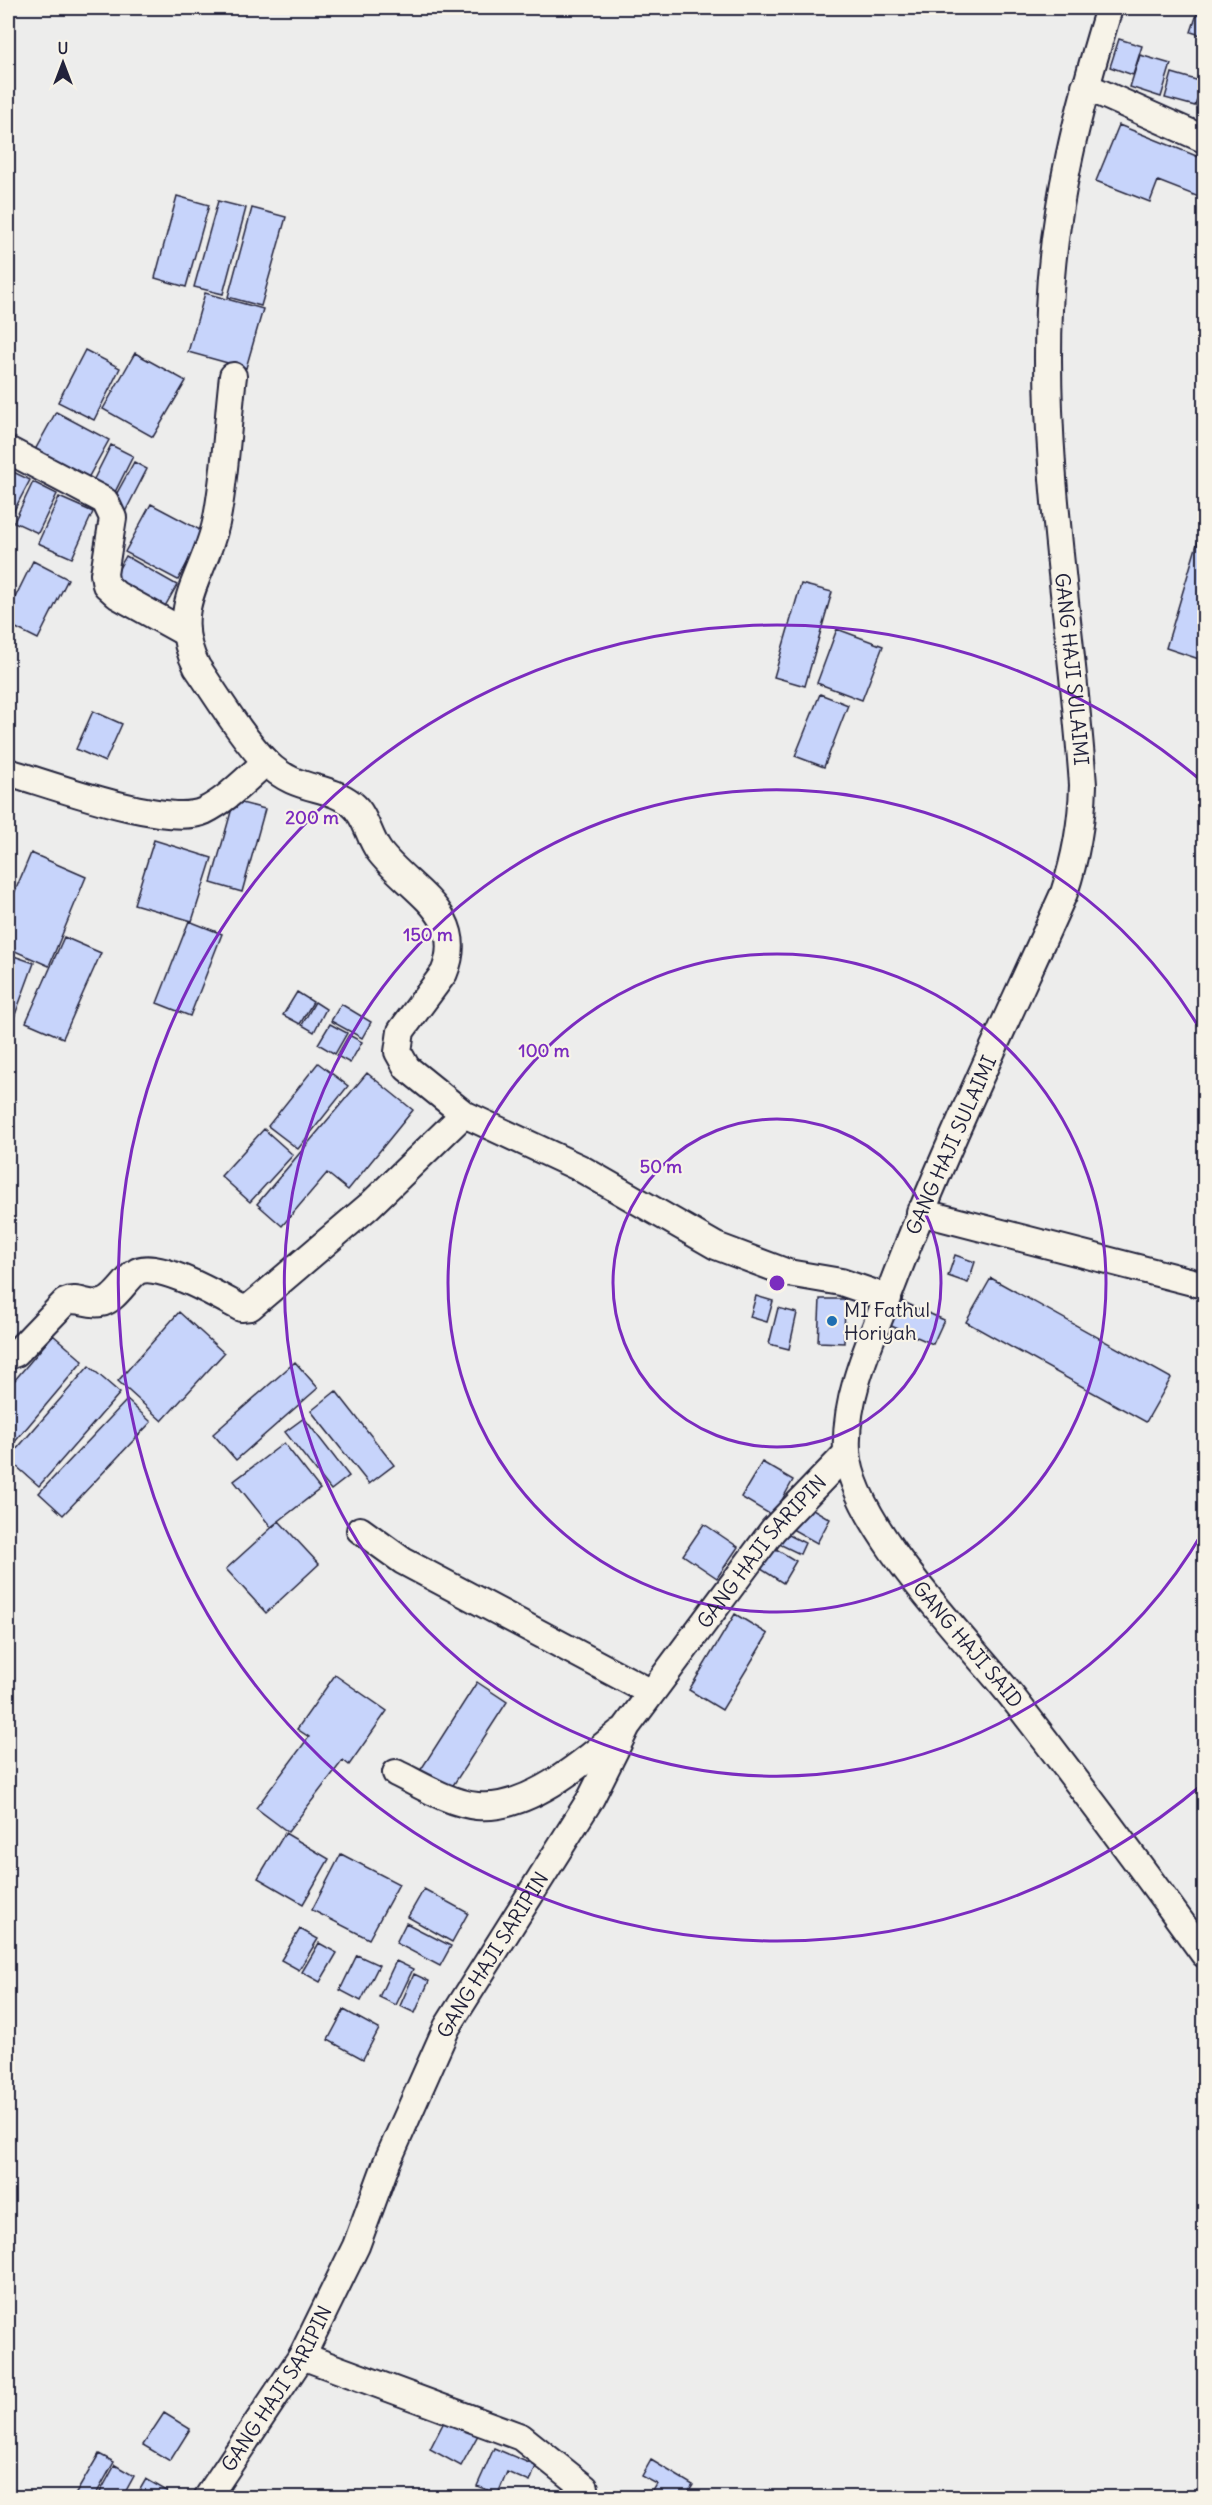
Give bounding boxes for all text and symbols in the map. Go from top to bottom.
north arrow [33,33,93,93]
text: U [58,38,68,58]
street label: GANG HAJI SULAIMI [1050,572,1094,766]
text: 200 m [285,806,339,829]
text: 150 m [403,923,453,946]
text: 100 m [519,1039,570,1062]
street label: GANG HAJI SULAIMI [900,1051,1001,1238]
text: 50 m [640,1155,682,1178]
centre of rings [767,1273,787,1293]
place label: MI Fathul Horiyah [844,1297,930,1345]
marker: MI Fathul Horiyah [825,1314,839,1328]
street label: GANG HAJI SARIPIN [691,1469,831,1633]
street label: GANG HAJI SAID [908,1576,1029,1712]
street label: GANG HAJI SARIPIN [431,1867,553,2041]
street label: GANG HAJI SARIPIN [215,2301,337,2476]

